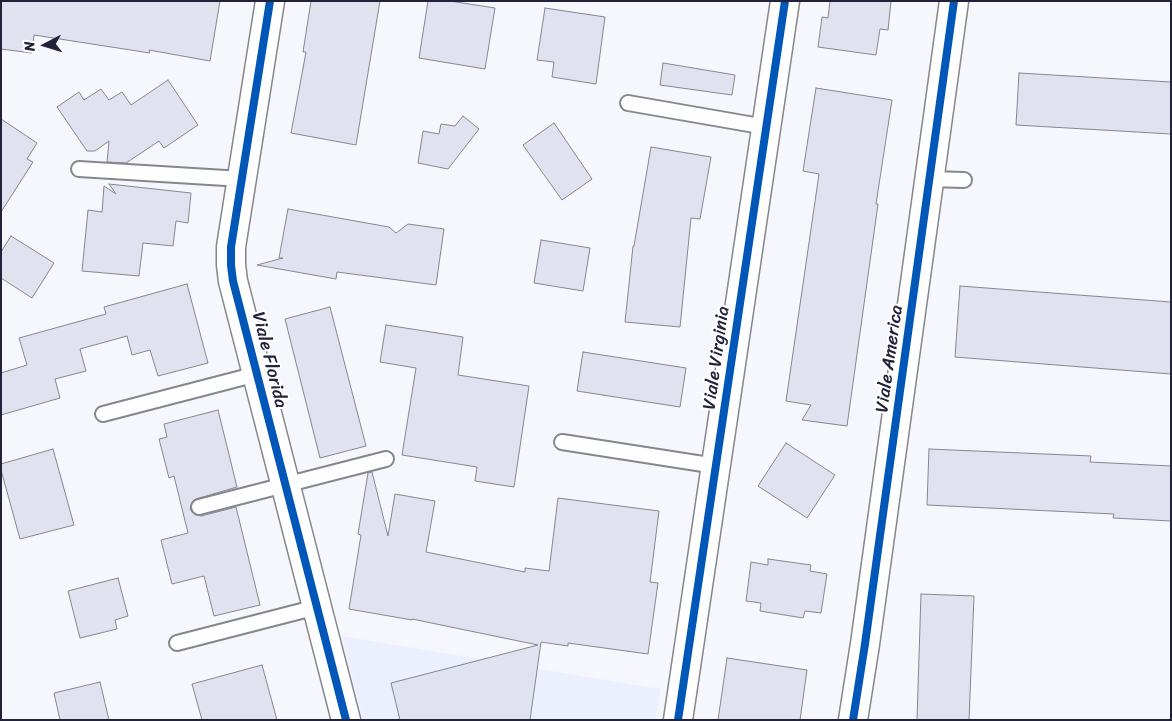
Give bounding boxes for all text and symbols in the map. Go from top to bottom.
north arrow [20,20,70,70]
text: N [17,40,42,52]
street label: Viale America [872,304,908,414]
street label: Viale Virginia [699,305,735,411]
street label: Viale Florida [247,310,291,410]

